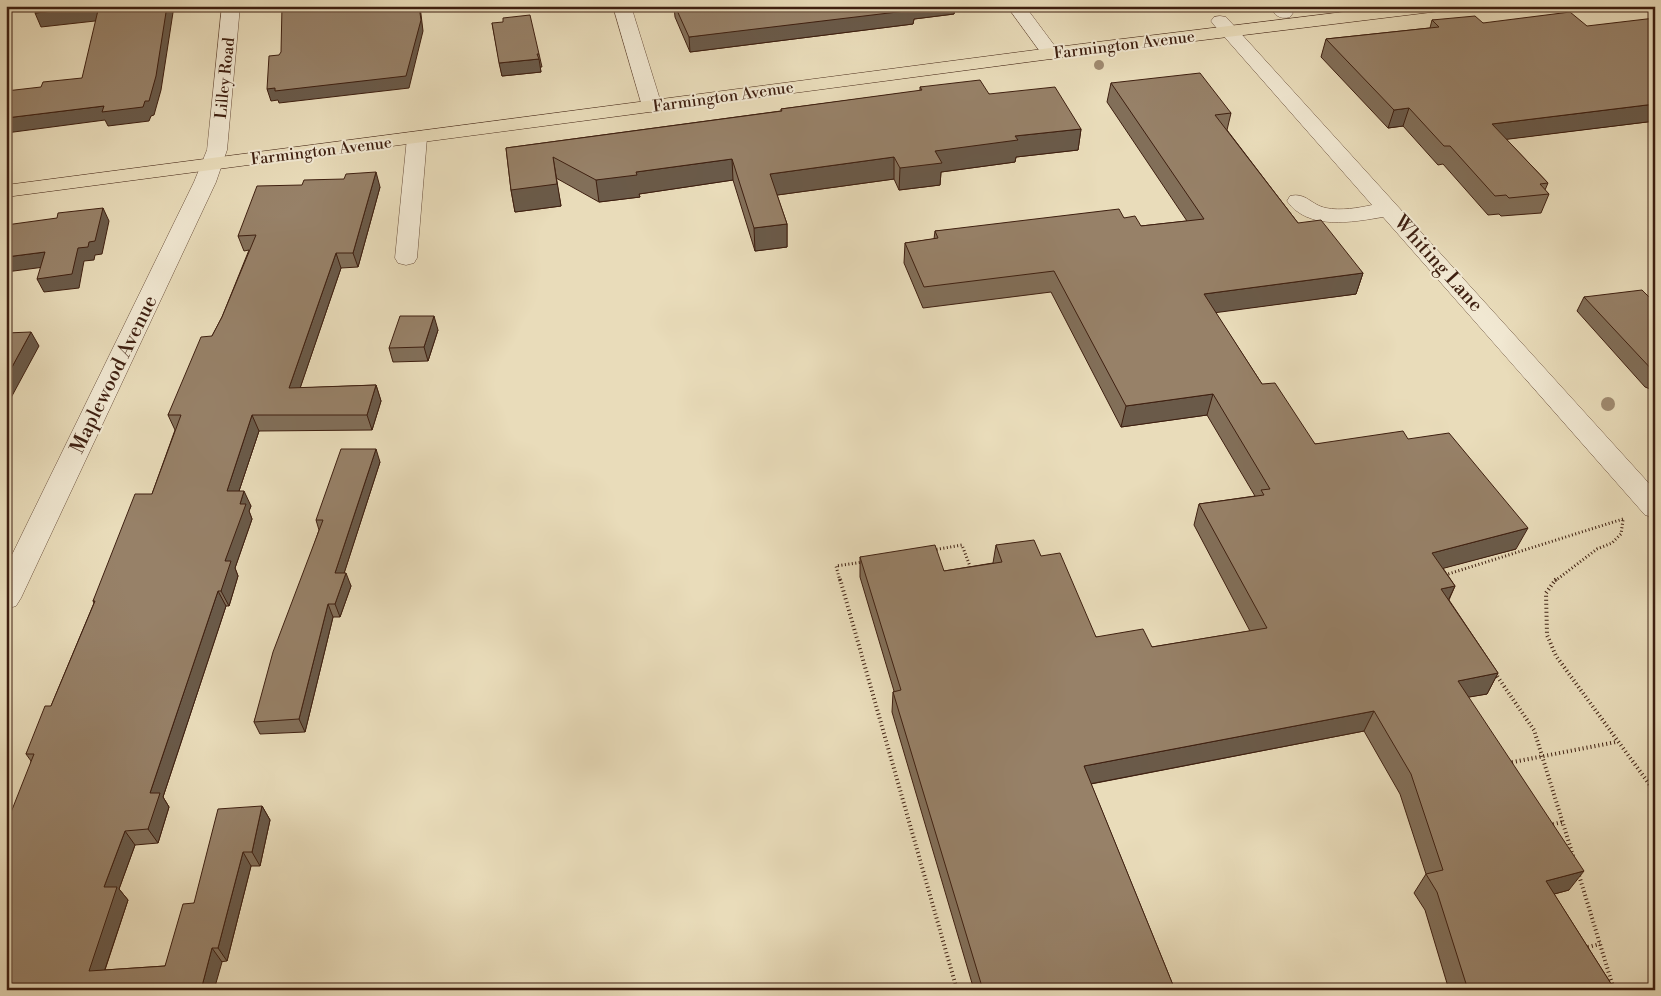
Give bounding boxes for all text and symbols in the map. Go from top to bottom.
street label: Farmington Avenue [1052,26,1196,64]
street label: Lilley Road [211,37,239,120]
street label: Farmington Avenue [651,77,795,117]
street label: Farmington Avenue [249,132,393,170]
street label: Whiting Lane [1387,210,1488,318]
street label: Maplewood Avenue [65,292,163,458]

